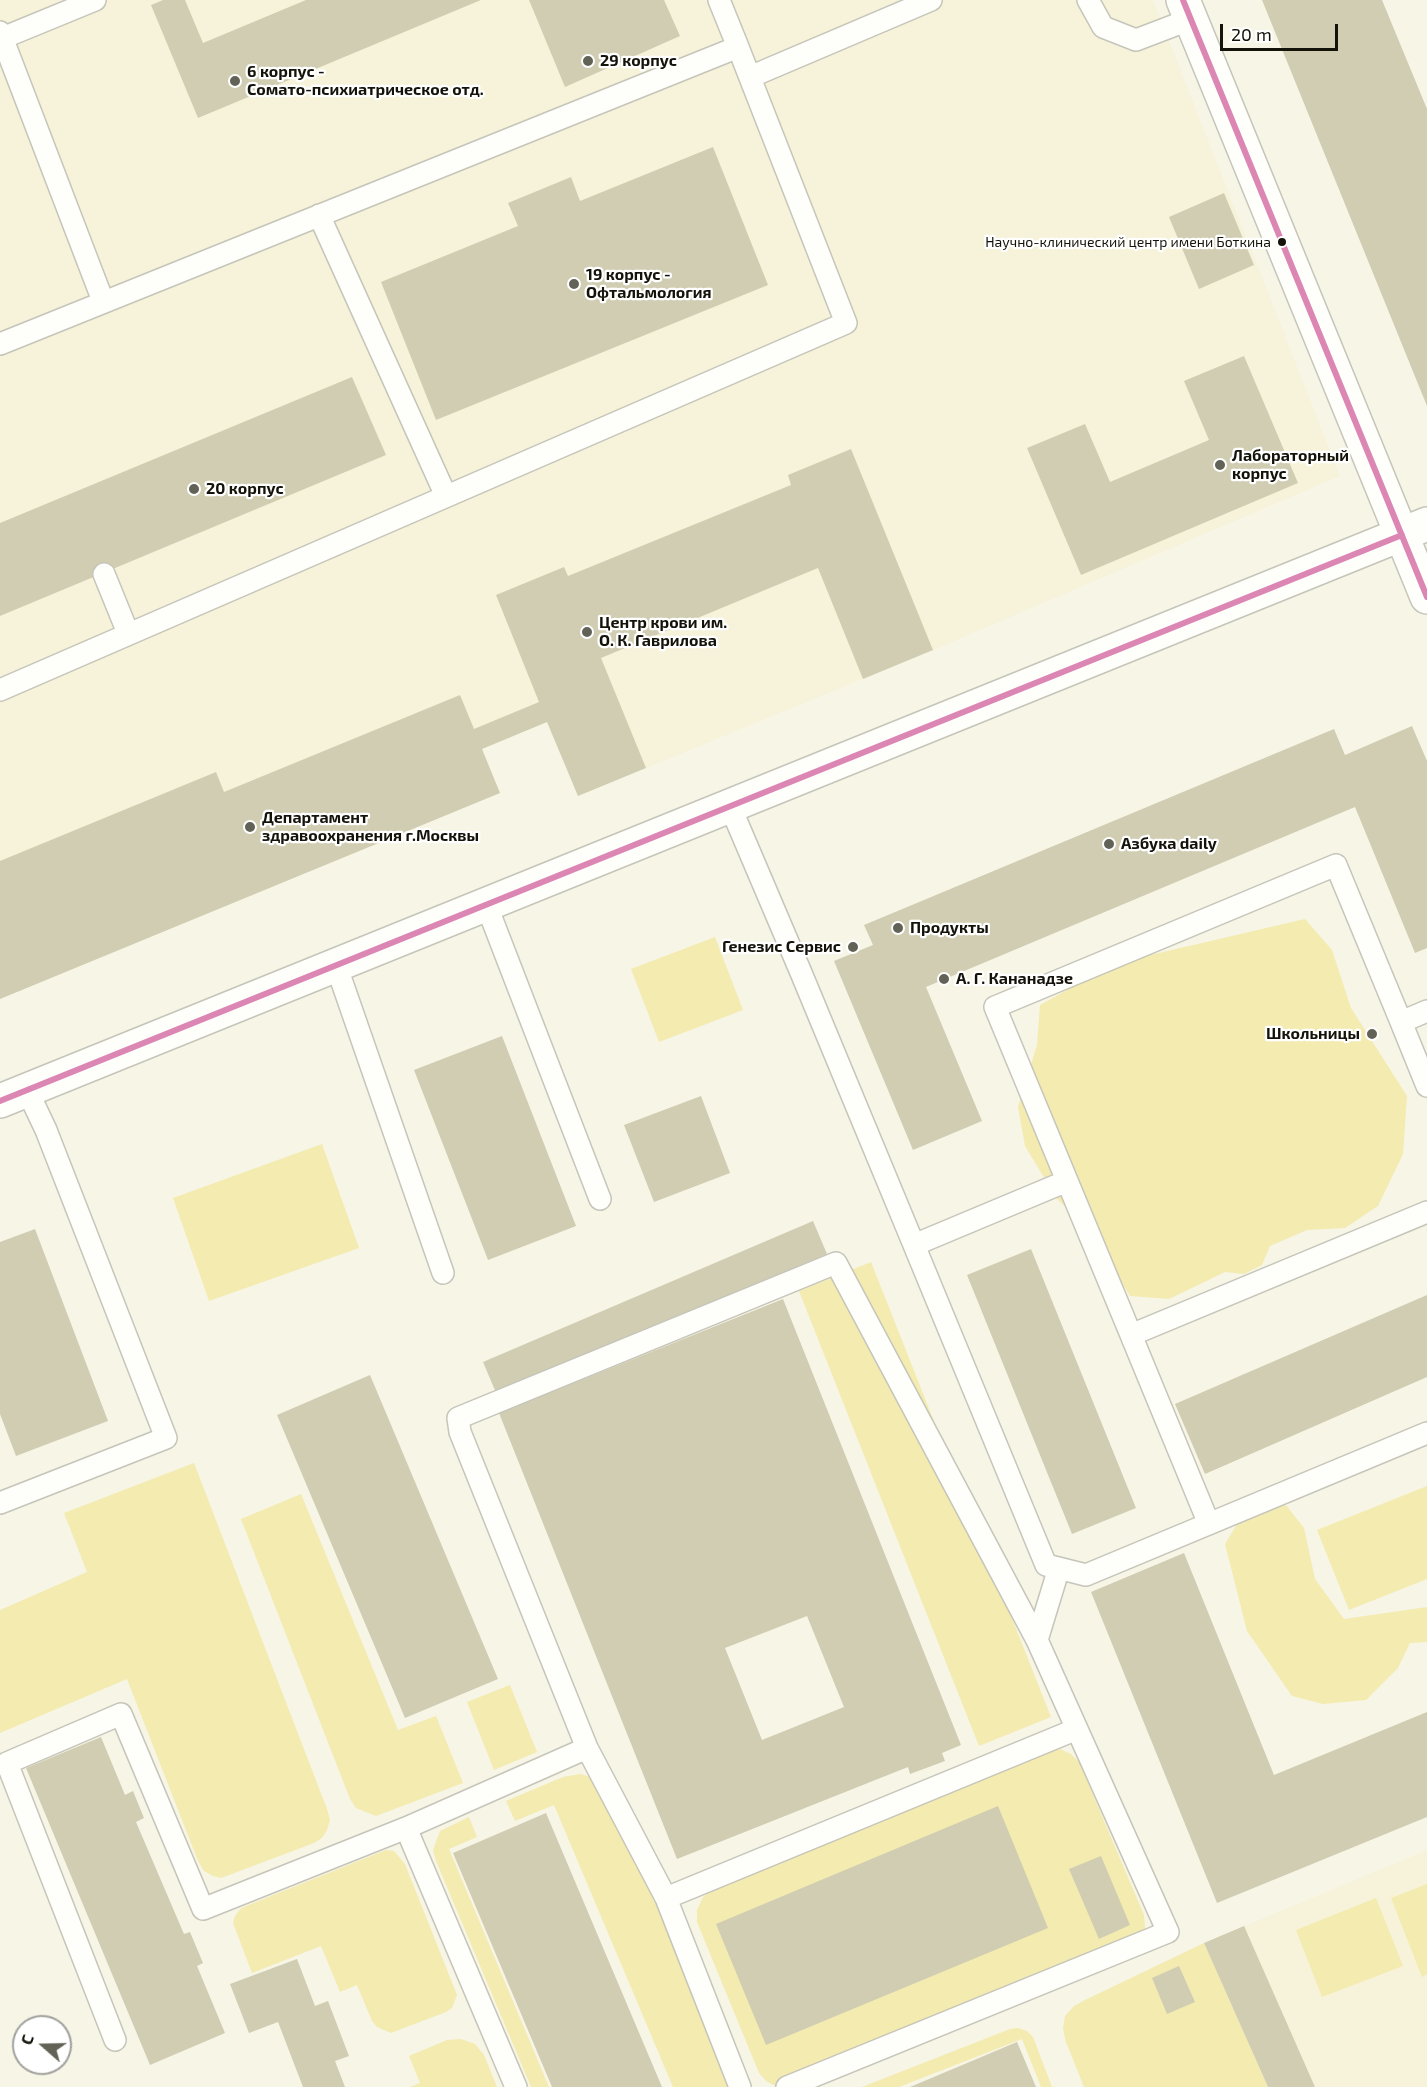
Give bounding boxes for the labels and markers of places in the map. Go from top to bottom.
place label: 29 корпус [600,51,677,71]
marker: 29 корпус [581,54,595,68]
place label: 6 корпус - Сомато-психиатрическое отд. [247,62,484,100]
marker: 6 корпус - Сомато-психиатрическое отд. [228,74,242,88]
place label: Научно-клинический центр имени Боткина [985,234,1271,250]
marker: Научно-клинический центр имени Боткина [1276,236,1288,248]
place label: 19 корпус - Офтальмология [586,265,712,303]
marker: 19 корпус - Офтальмология [567,277,581,291]
place label: Лабораторный корпус [1232,446,1349,484]
marker: Лабораторный корпус [1213,458,1227,472]
place label: 20 корпус [206,479,284,499]
marker: 20 корпус [187,482,201,496]
place label: Центр крови им. О. К. Гаврилова [599,613,727,651]
marker: Центр крови им. О. К. Гаврилова [580,625,594,639]
place label: Департамент здравоохранения г.Москвы [262,808,479,846]
marker: Департамент здравоохранения г.Москвы [243,820,257,834]
place label: Азбука daily [1121,834,1217,854]
marker: Азбука daily [1102,837,1116,851]
place label: Продукты [910,918,989,938]
marker: Продукты [891,921,905,935]
place label: Генезис Сервис [722,937,841,957]
marker: Генезис Сервис [846,940,860,954]
place label: А. Г. Кананадзе [956,969,1073,989]
marker: А. Г. Кананадзе [937,972,951,986]
place label: Школьницы [1266,1024,1360,1044]
marker: Школьницы [1365,1027,1379,1041]

